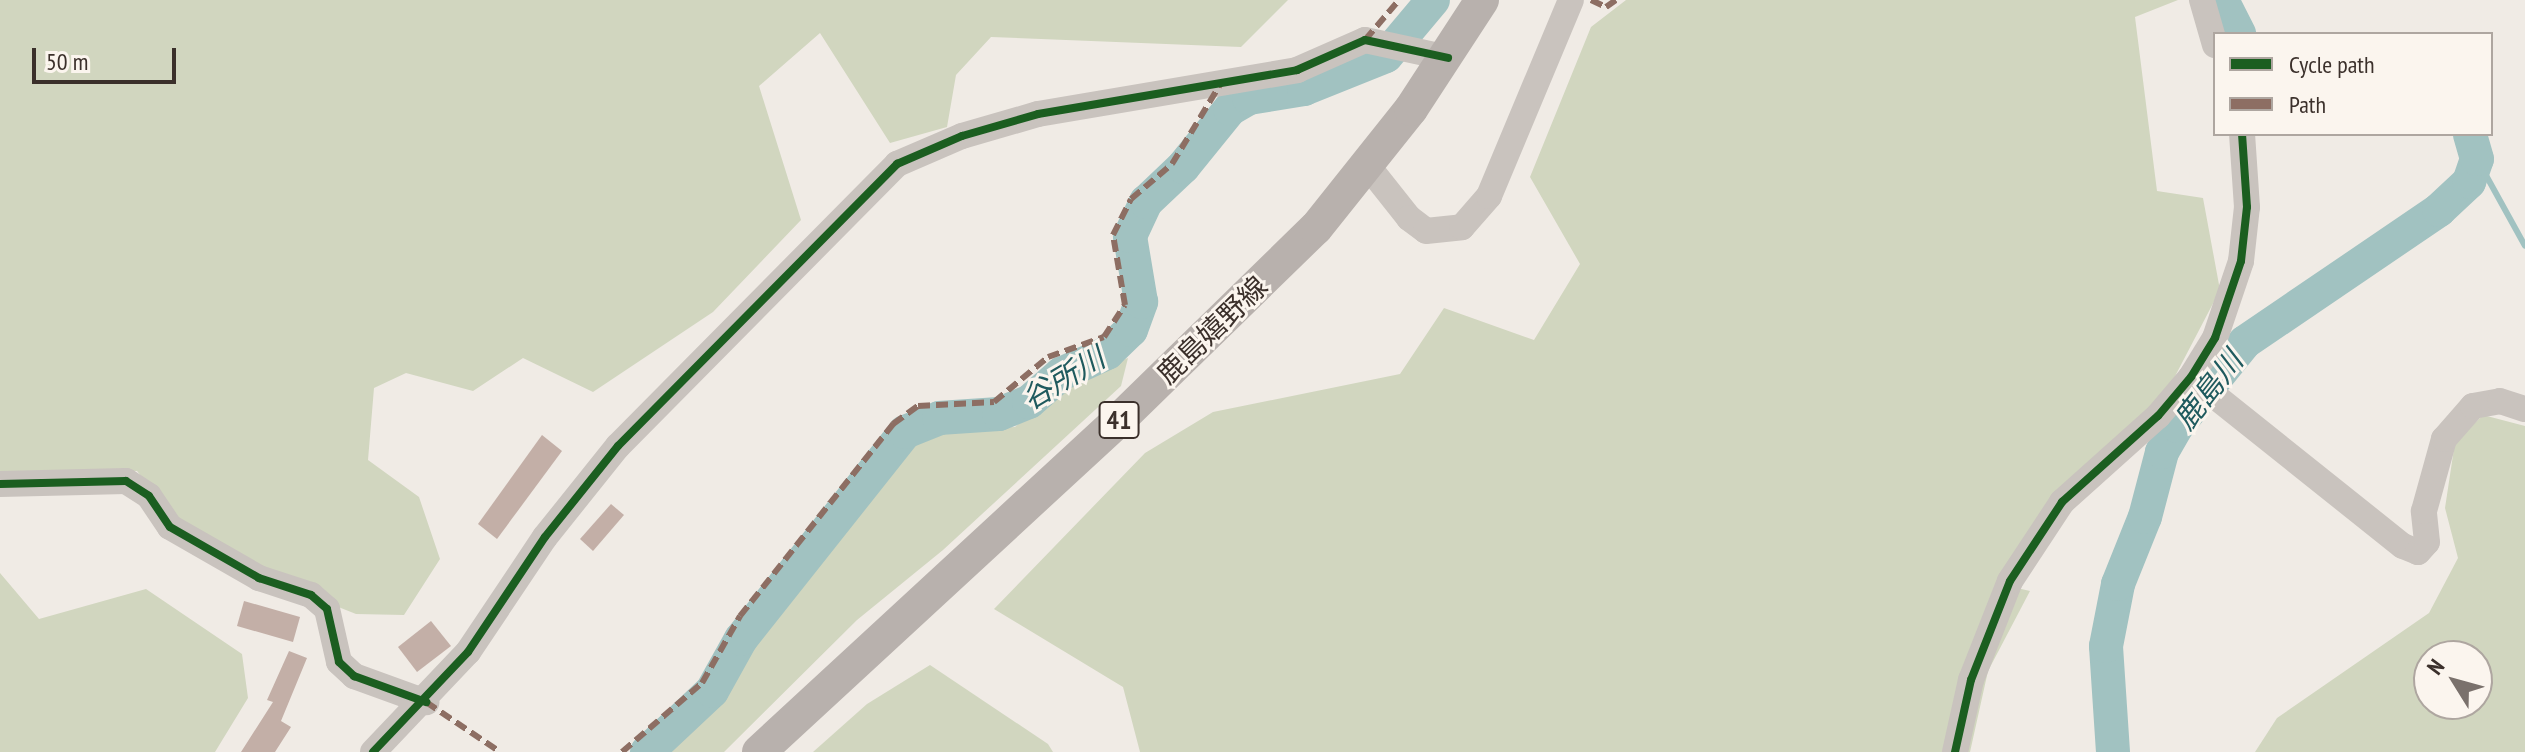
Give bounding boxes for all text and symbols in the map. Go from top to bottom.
scale bar [36,32,180,82]
legend [2213,32,2493,136]
text: 50 m [46,46,88,77]
text: Cycle path [2289,49,2375,80]
text: Path [2289,89,2326,120]
street label: 鹿島嬉野線 [1150,269,1274,391]
water label: 谷所川 [1015,339,1111,417]
water label: 鹿島川 [2166,343,2250,437]
road number: 41 [1097,398,1141,442]
north arrow [2413,640,2493,720]
text: N [2421,654,2450,680]

